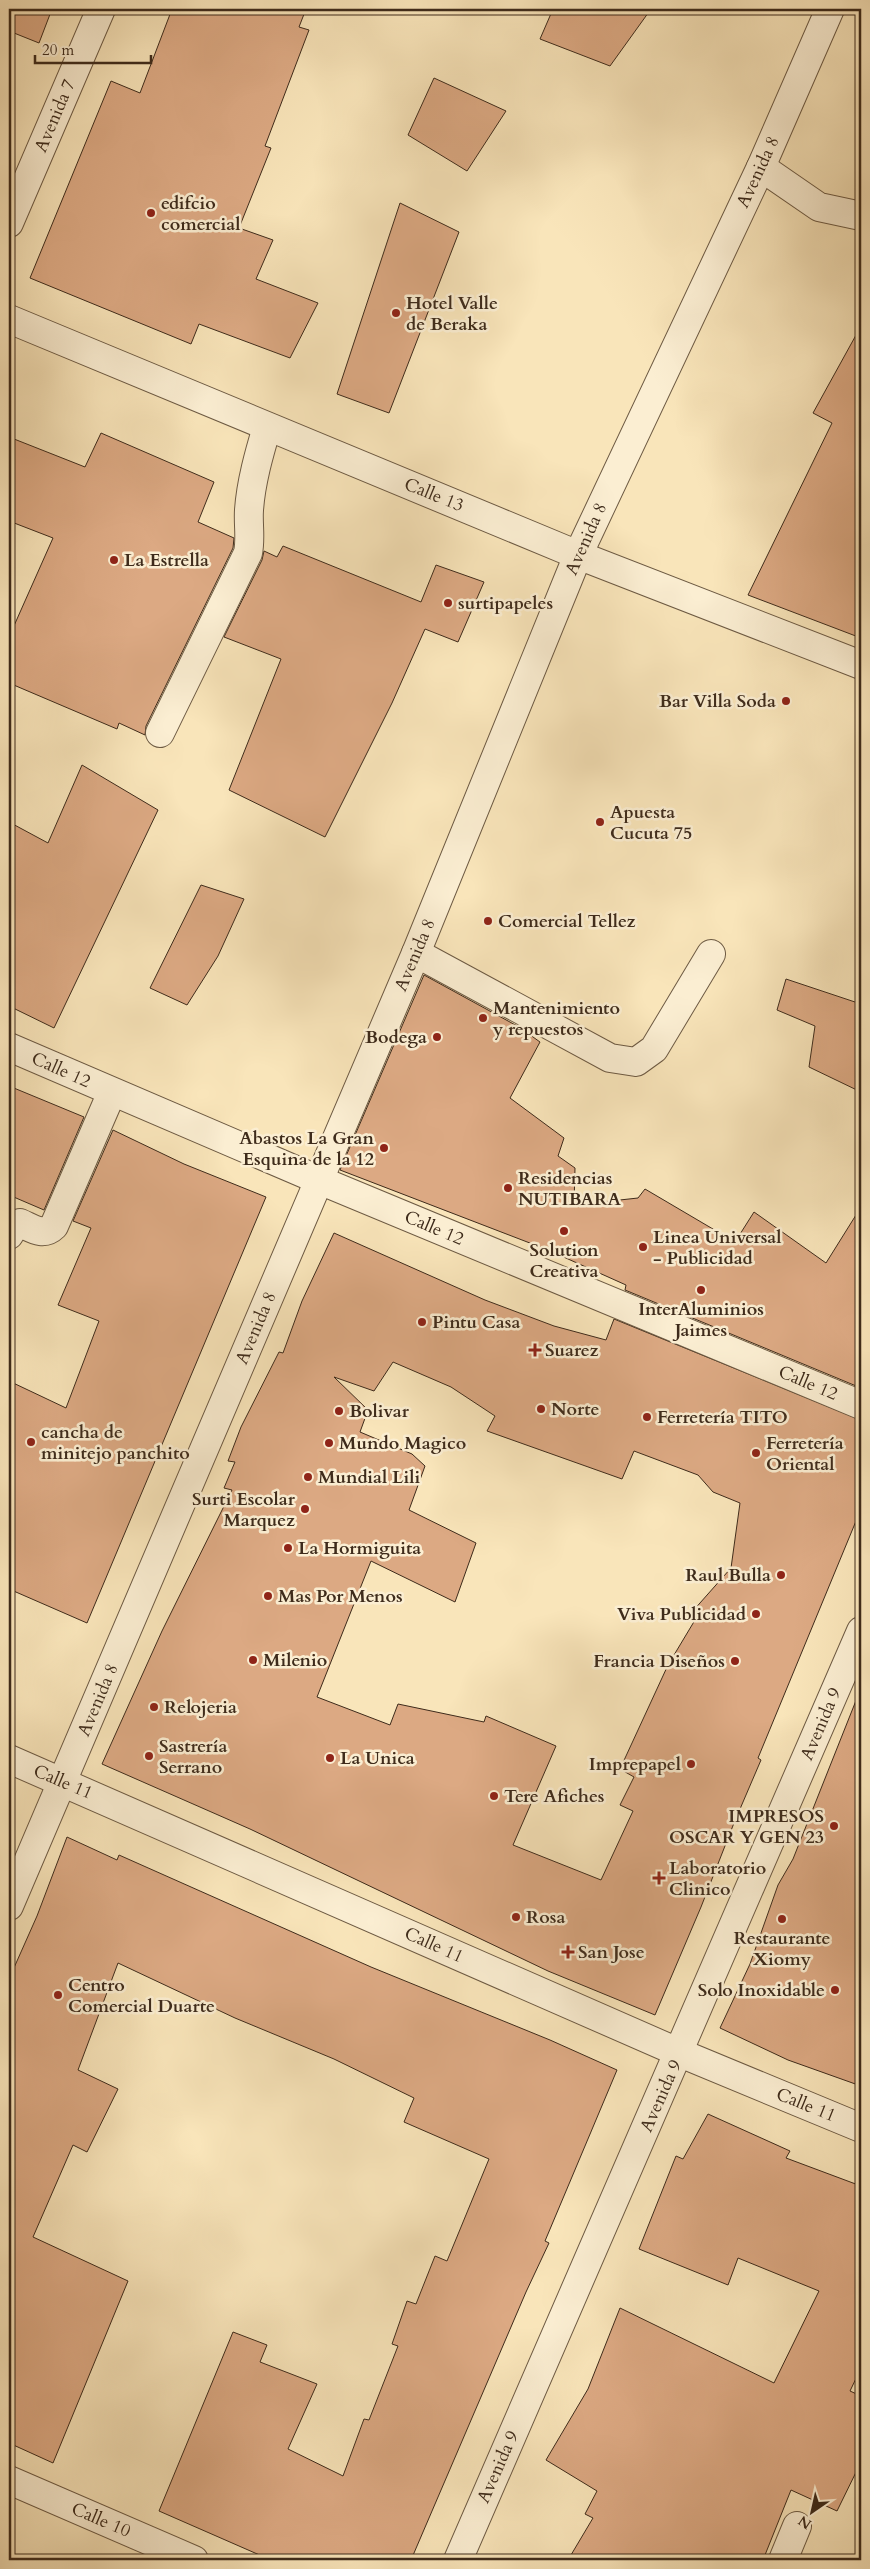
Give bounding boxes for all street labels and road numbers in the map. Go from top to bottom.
street label: Avenida 7 [28,76,82,156]
street label: Avenida 8 [730,132,786,212]
street label: Calle 13 [401,472,467,518]
street label: Avenida 8 [559,499,613,579]
street label: Avenida 8 [388,915,442,995]
street label: Calle 12 [28,1046,94,1094]
street label: Calle 12 [401,1204,467,1252]
street label: Avenida 8 [229,1288,283,1368]
street label: Calle 12 [775,1359,841,1407]
street label: Avenida 8 [71,1660,125,1740]
street label: Avenida 9 [794,1684,848,1764]
street label: Calle 11 [30,1758,96,1806]
street label: Calle 11 [401,1921,467,1969]
street label: Avenida 9 [634,2056,688,2136]
street label: Calle 11 [773,2082,839,2128]
street label: Avenida 9 [471,2427,525,2507]
street label: Calle 10 [68,2496,134,2544]

